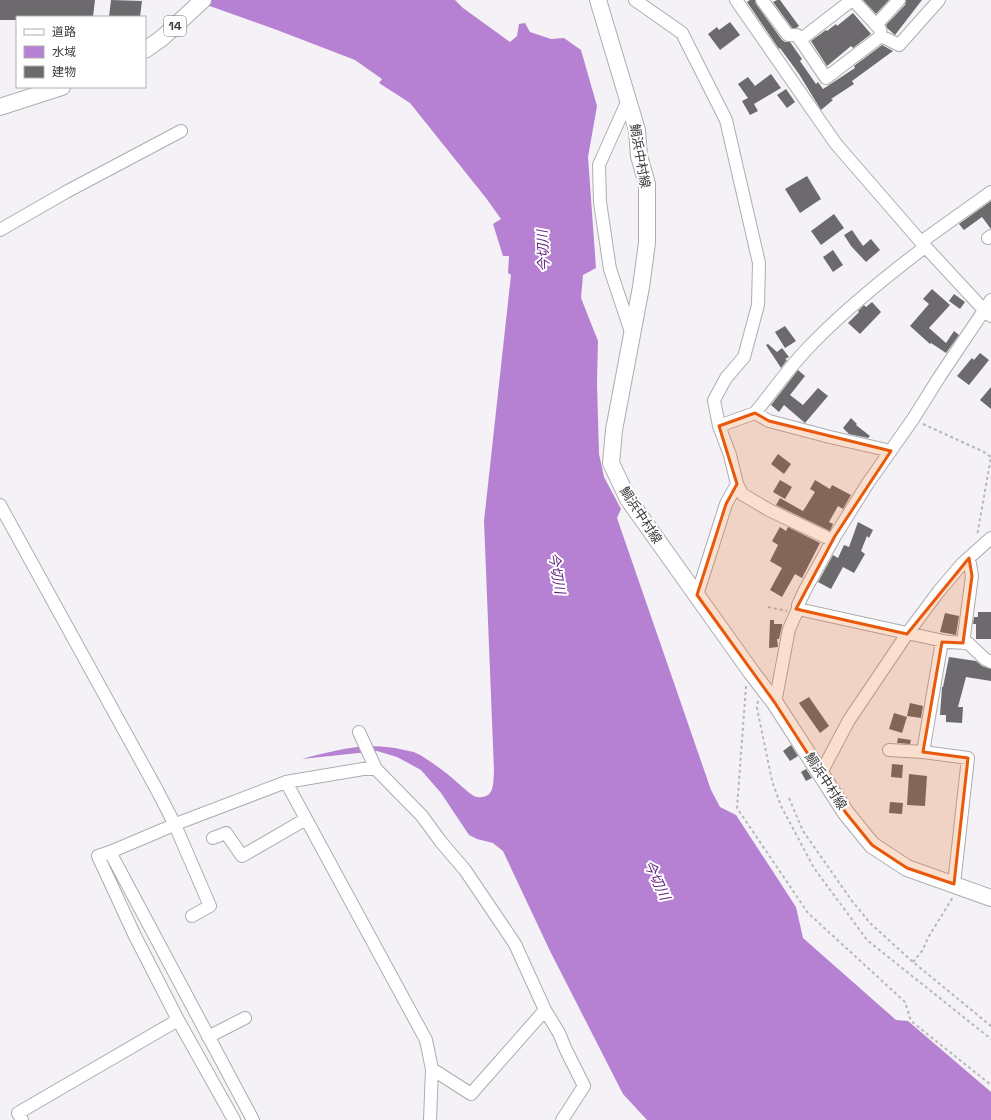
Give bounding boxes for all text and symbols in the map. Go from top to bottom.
legend [16,16,146,88]
road number: 14 [164,16,186,36]
text: 道路 [52,24,76,40]
text: 水域 [52,44,76,60]
text: 建物 [52,64,76,80]
street label: 鯛浜中村線 [626,123,654,189]
water label: 今切川 [533,228,553,272]
street label: 鯛浜中村線 [616,483,666,547]
water label: 今切川 [544,551,570,597]
street label: 鯛浜中村線 [801,749,851,813]
water label: 今切川 [640,857,675,905]

